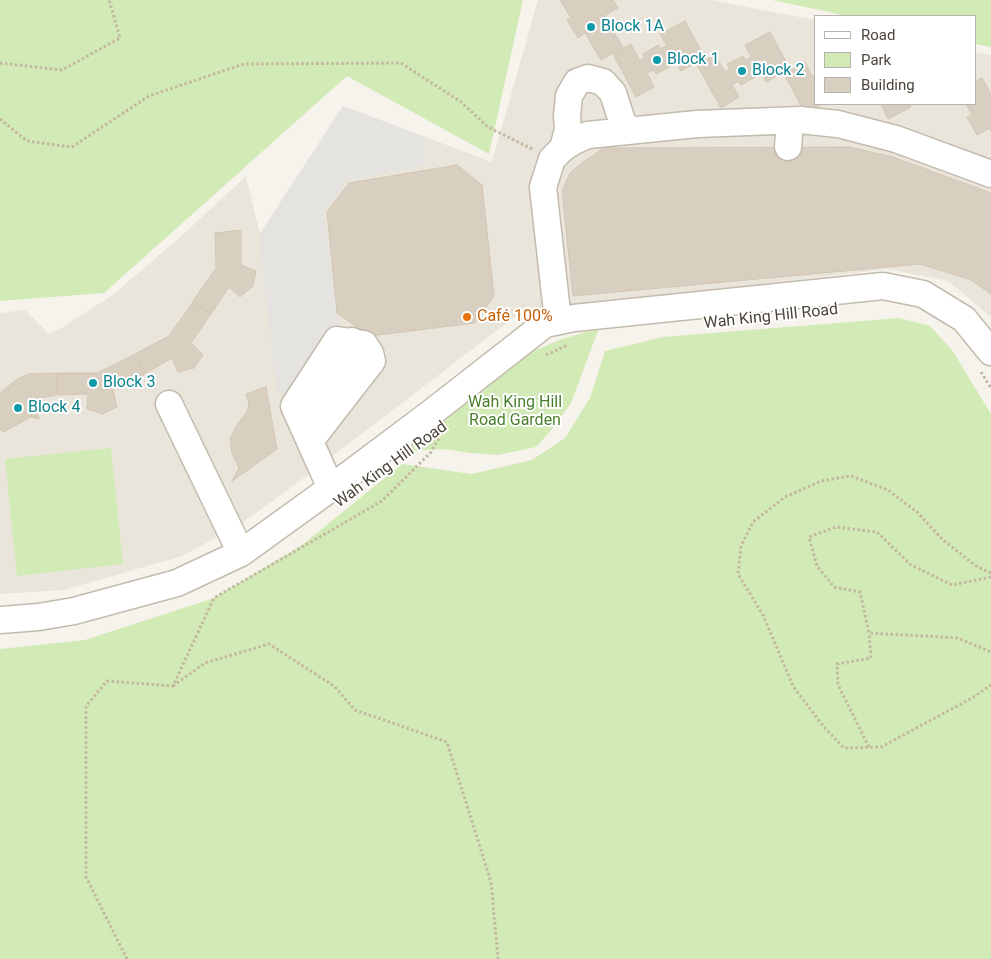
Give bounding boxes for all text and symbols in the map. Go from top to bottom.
legend [814,15,976,105]
place label: Block 1A [601,17,664,37]
marker: Block 1A [585,21,597,33]
text: Road [861,26,895,44]
place label: Block 1 [667,50,719,70]
text: Park [861,51,891,69]
marker: Block 1 [651,54,663,66]
place label: Block 2 [752,61,804,81]
marker: Block 2 [736,65,748,77]
text: Building [861,76,915,94]
street label: Wah King Hill Road [703,300,839,334]
place label: Café 100% [477,307,553,327]
marker: Café 100% [461,311,473,323]
place label: Block 3 [103,373,155,393]
marker: Block 3 [87,377,99,389]
park label: Wah King Hill Road Garden [468,393,562,431]
place label: Block 4 [28,398,80,418]
marker: Block 4 [12,402,24,414]
street label: Wah King Hill Road [331,418,451,512]

